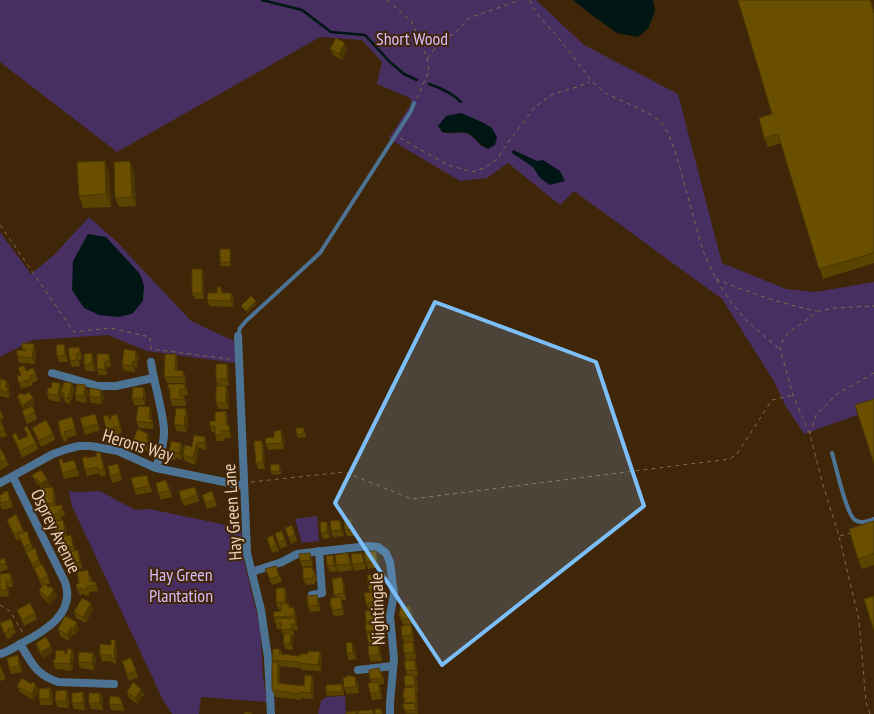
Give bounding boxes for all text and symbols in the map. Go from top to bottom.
park label: Short Wood [376,27,448,50]
street label: Herons Way [100,423,176,467]
street label: Hay Green Lane [217,463,247,561]
street label: Osprey Avenue [26,485,86,577]
park label: Hay Green Plantation [149,563,213,607]
street label: Nightingale [364,572,390,646]

